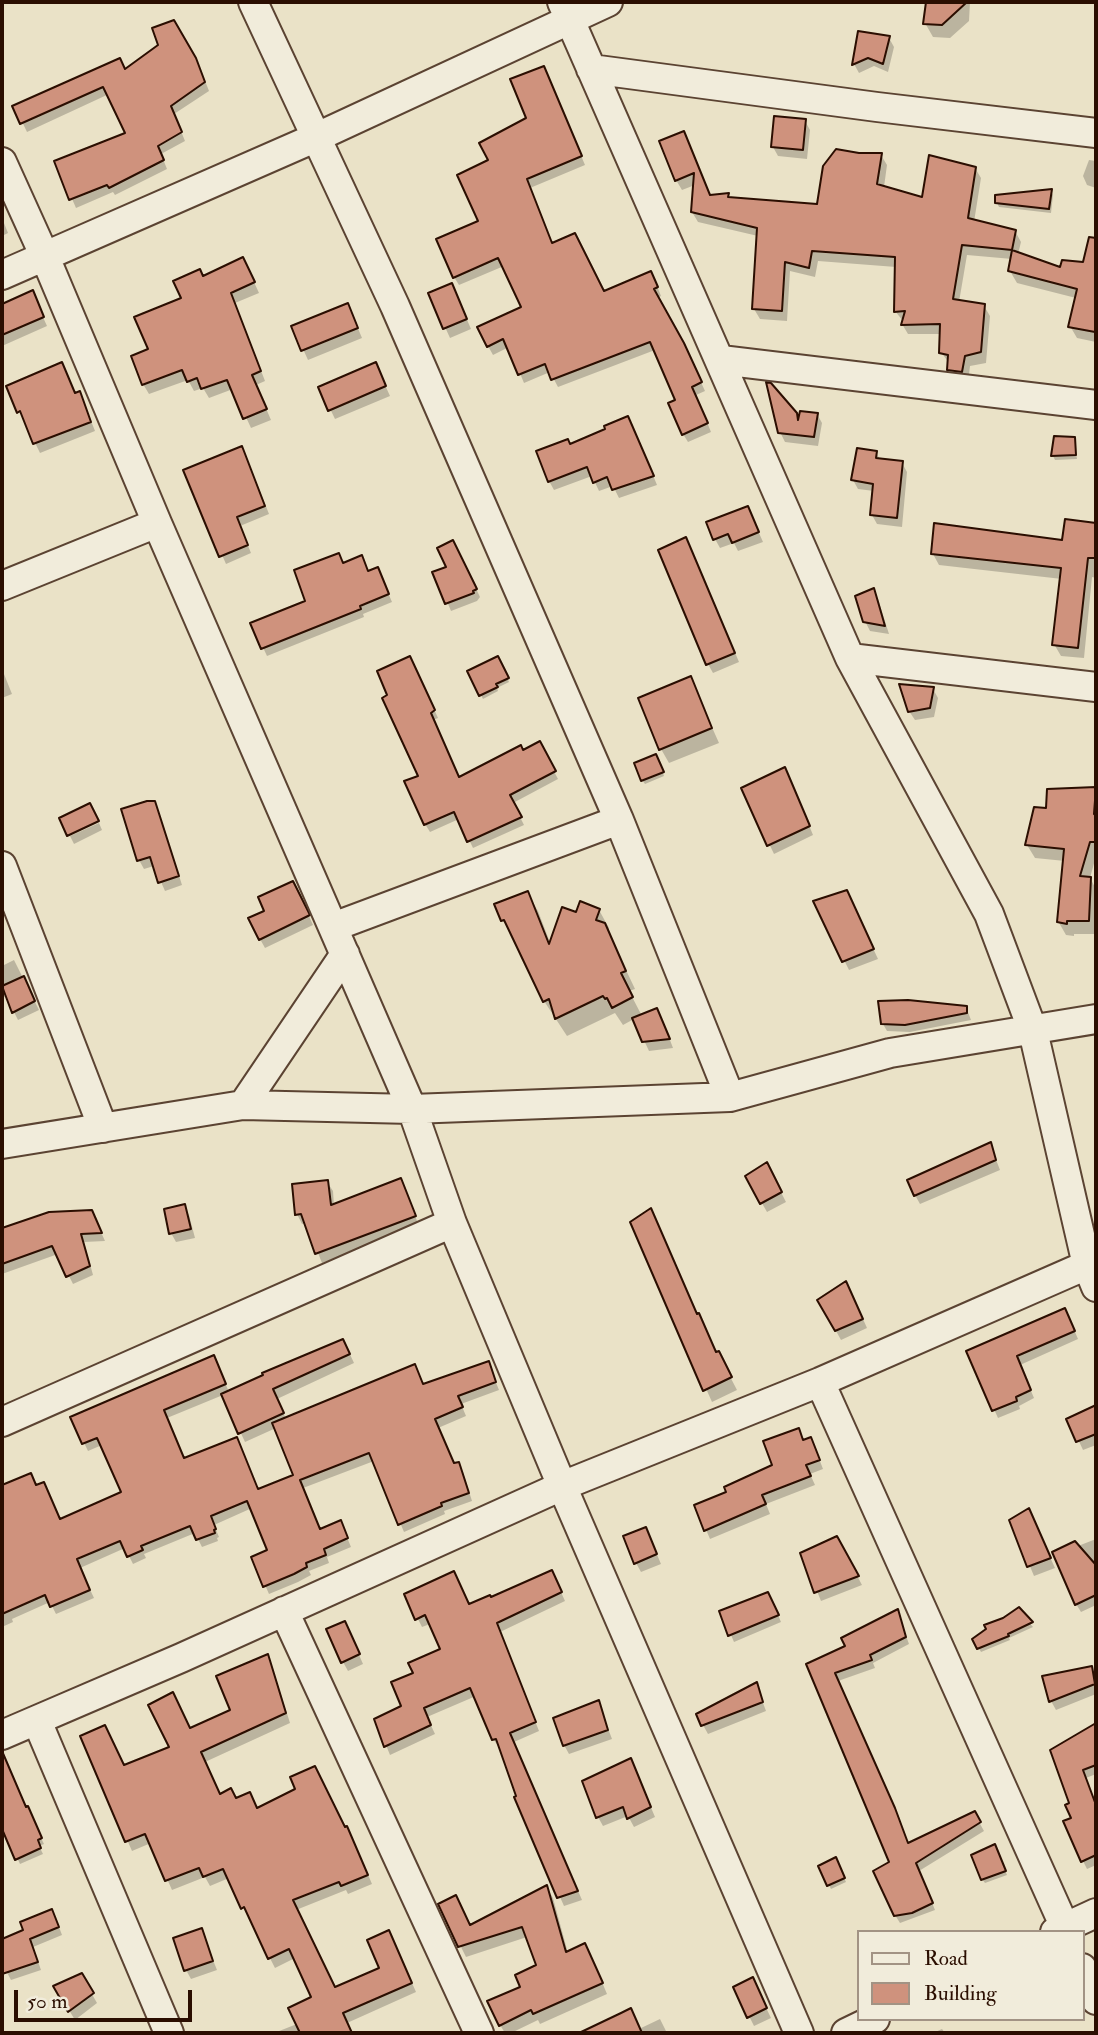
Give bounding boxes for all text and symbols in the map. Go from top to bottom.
legend [856,1930,1084,2021]
text: Road [924,1945,968,1972]
scale bar [18,1976,196,2020]
text: Building [924,1980,997,2007]
text: 50 m [27,1988,68,2015]

